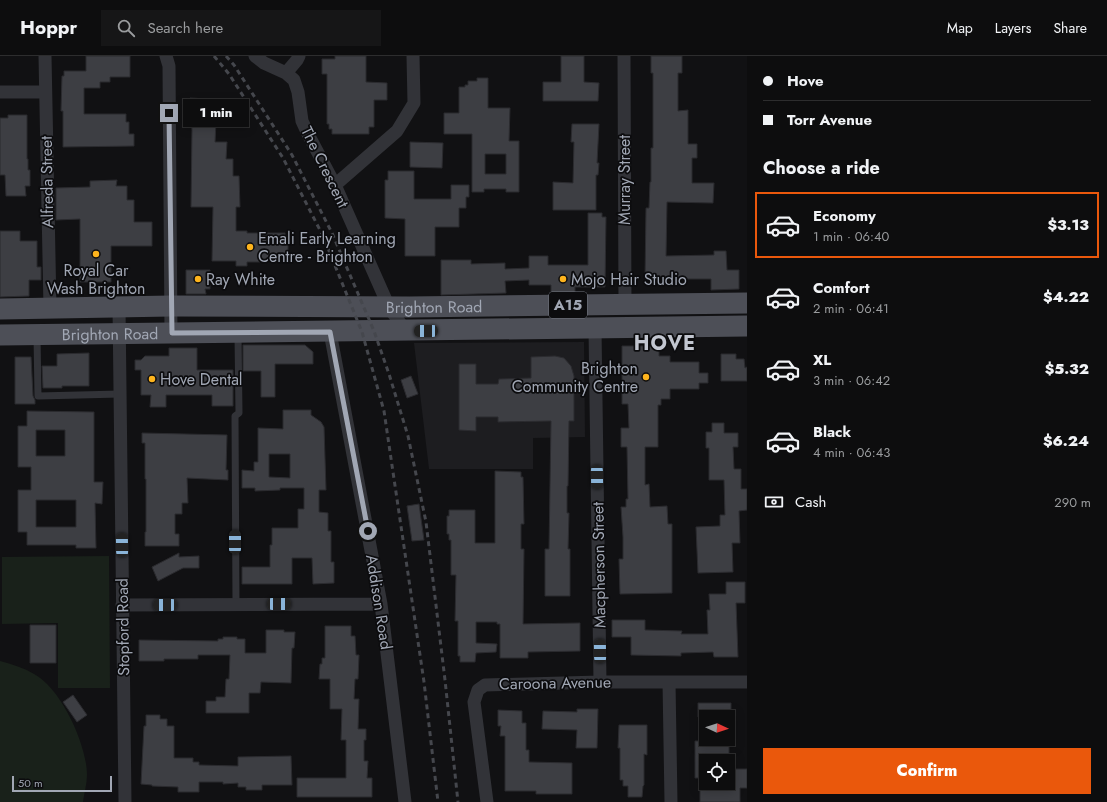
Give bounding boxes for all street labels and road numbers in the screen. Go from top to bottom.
street label: The Crescent [295,122,355,212]
street label: Murray Street [613,135,636,225]
street label: Alfreda Street [35,136,59,228]
road number: A15 [549,292,587,318]
street label: Brighton Road [386,295,482,319]
street label: Brighton Road [62,322,158,346]
street label: Macpherson Street [586,502,612,628]
street label: Addison Road [360,553,398,651]
street label: Stopford Road [111,578,135,676]
street label: Caroona Avenue [499,671,611,695]

